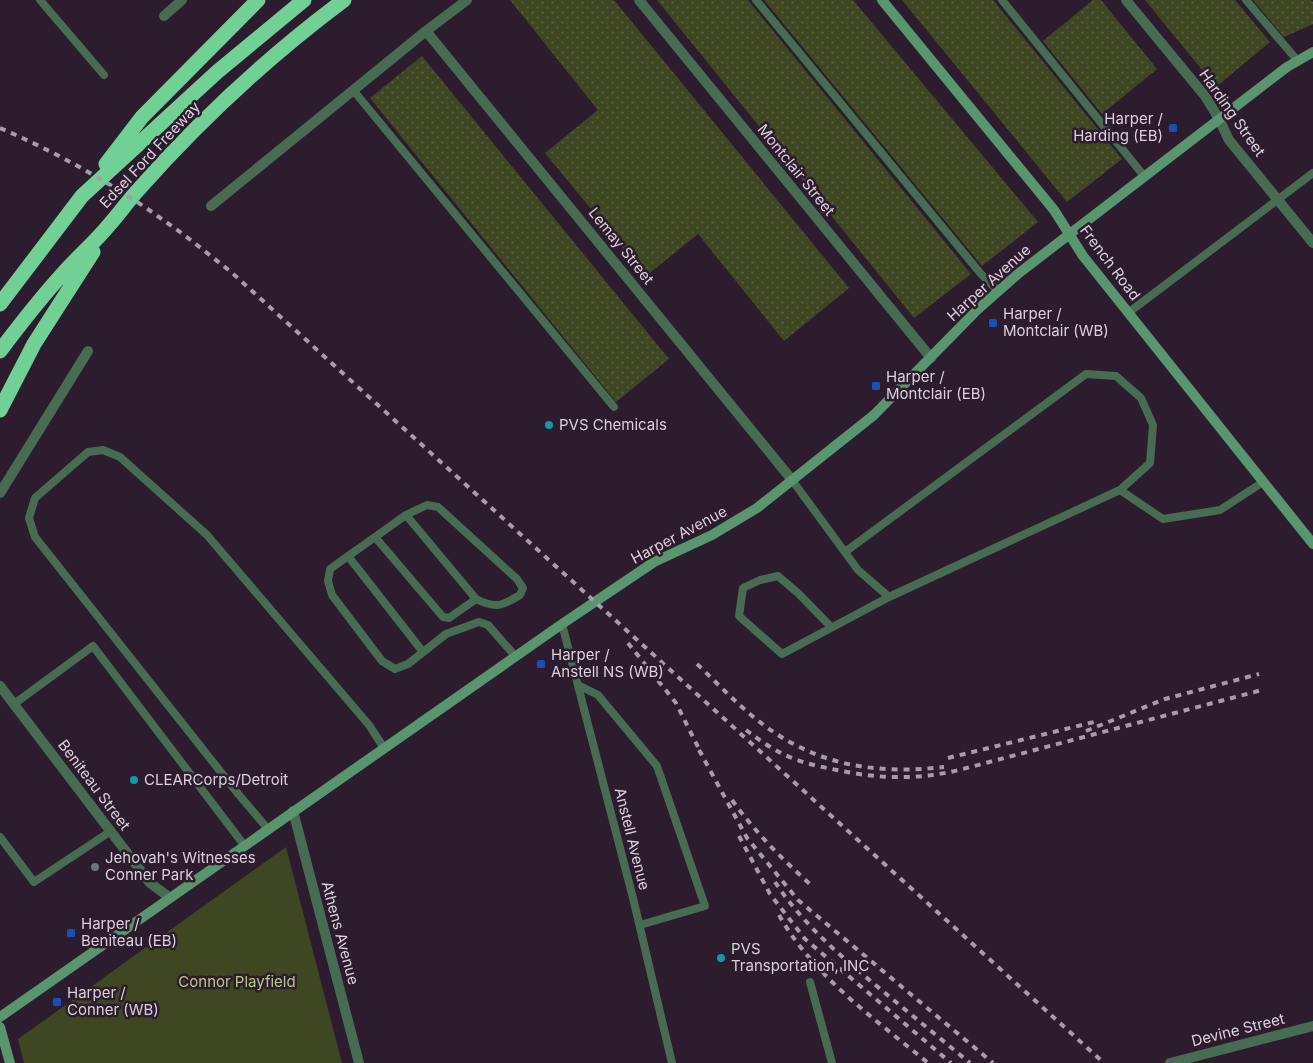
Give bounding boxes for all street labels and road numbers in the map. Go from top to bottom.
street label: Harding Street [1195,65,1270,160]
street label: Edsel Ford Freeway [95,97,204,212]
street label: Montclair Street [754,120,839,219]
street label: Lemay Street [585,203,658,288]
street label: French Road [1076,221,1145,304]
street label: Harper Avenue [943,240,1034,325]
street label: Harper Avenue [628,501,730,568]
street label: Beniteau Street [54,736,135,834]
street label: Anstell Avenue [611,786,654,892]
street label: Athens Avenue [318,879,363,987]
street label: Devine Street [1189,1009,1287,1050]

